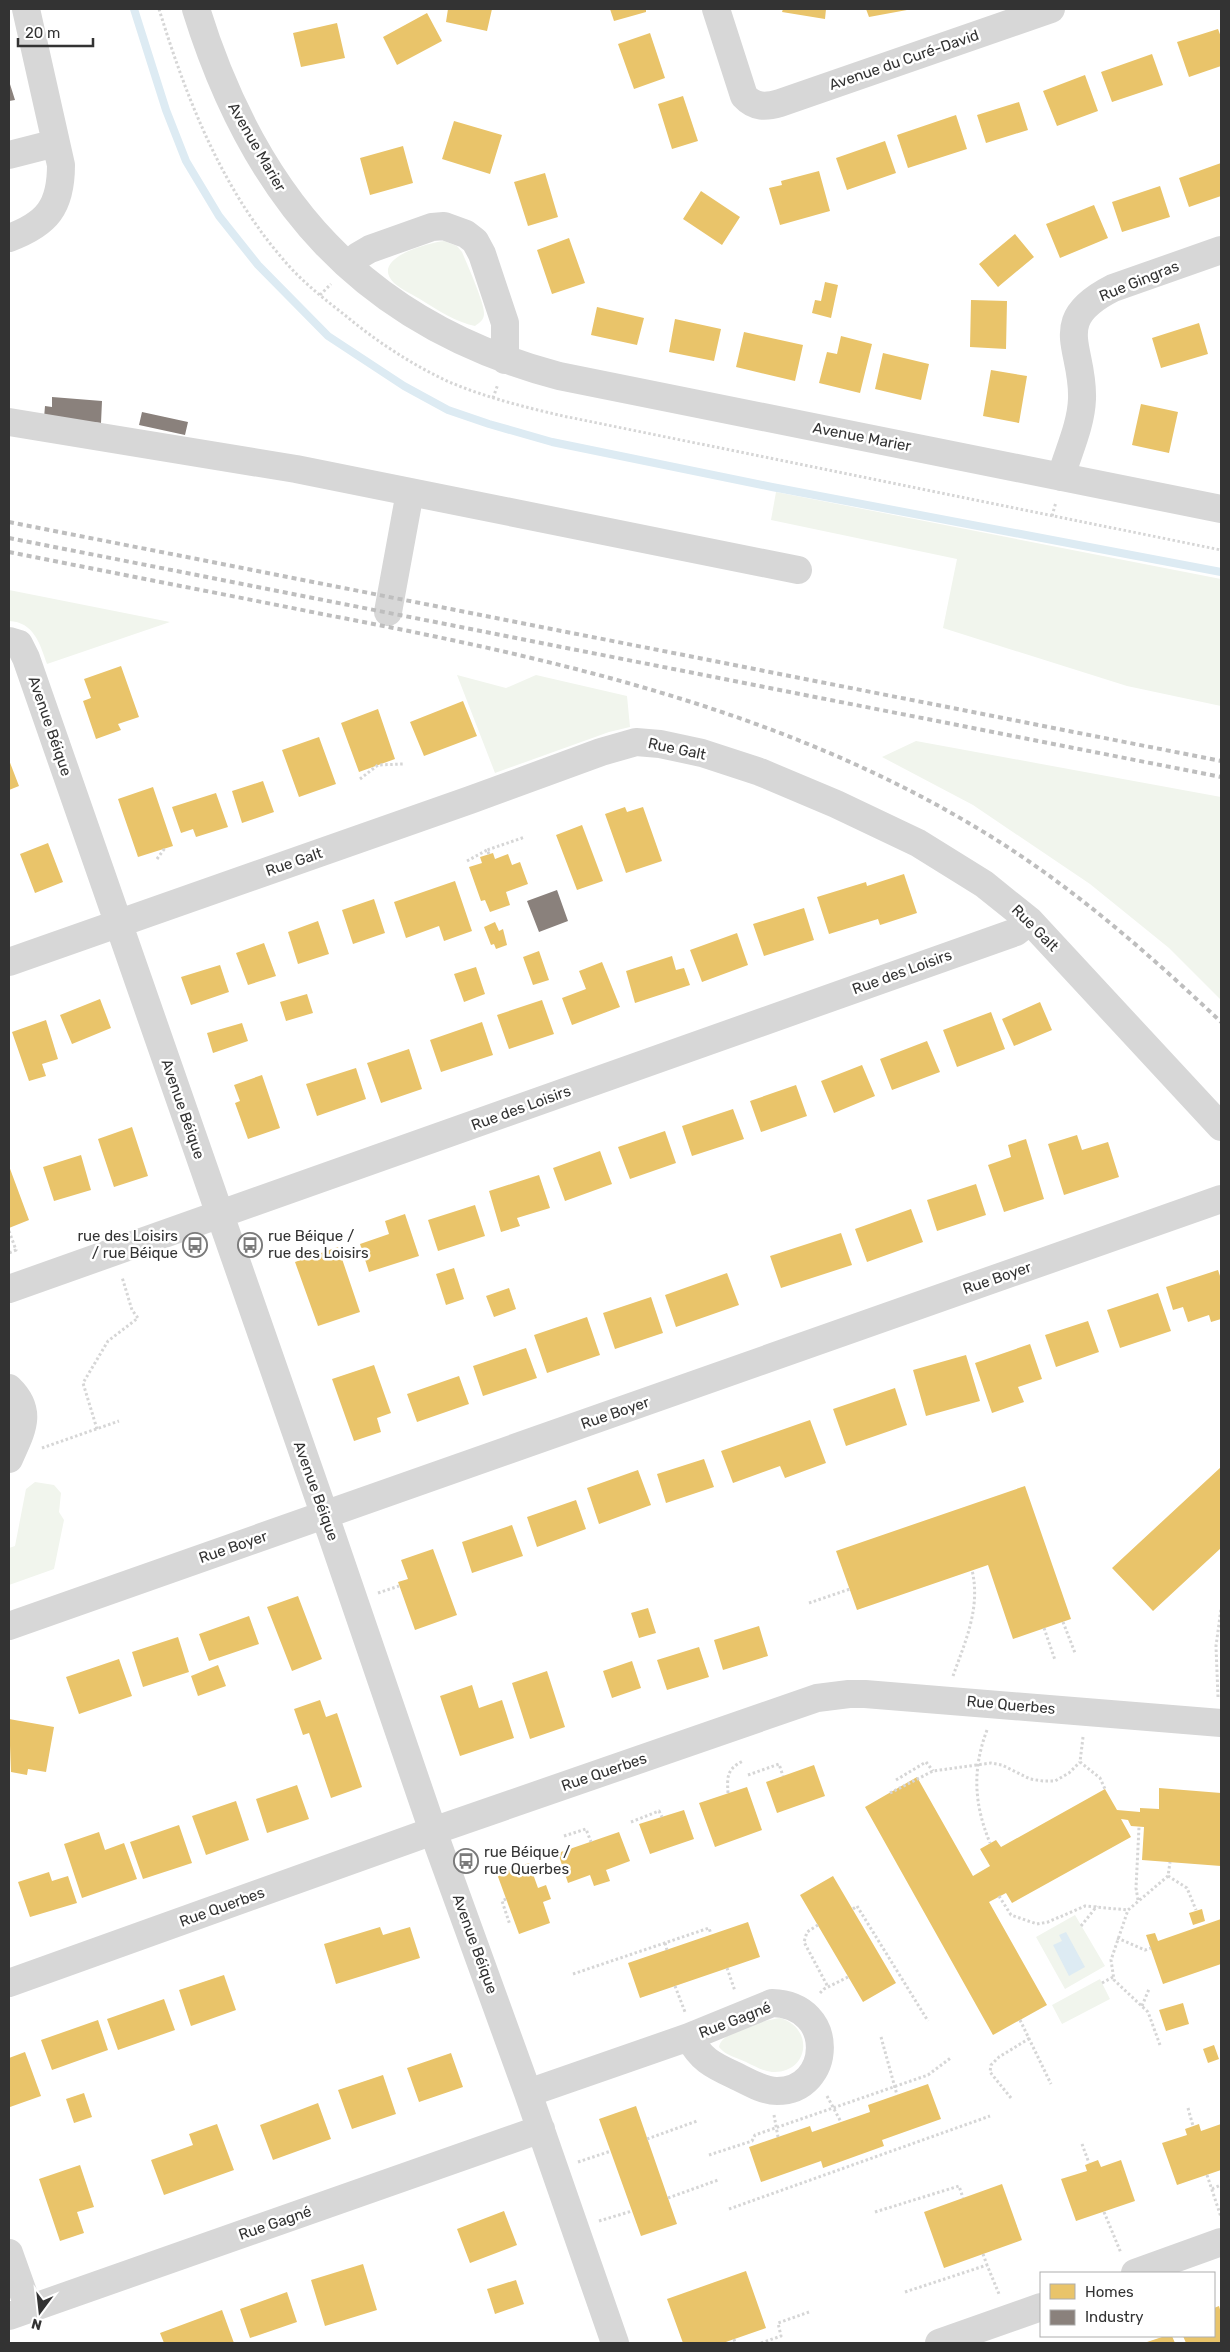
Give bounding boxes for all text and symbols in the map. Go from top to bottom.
scale bar [18,15,92,47]
text: 20 m [25,24,60,42]
street label: Avenue du Curé-David [827,26,981,94]
street label: Avenue Marier [224,99,290,195]
street label: Rue Gingras [1097,257,1182,305]
street label: Avenue Marier [811,419,913,455]
street label: Avenue Béique [24,674,76,778]
street label: Rue Galt [646,734,708,764]
street label: Rue Galt [263,844,325,880]
street label: Rue Galt [1008,901,1062,955]
street label: Rue des Loisirs [850,946,955,998]
street label: Avenue Béique [157,1057,209,1161]
street label: Rue des Loisirs [469,1082,574,1134]
place label: rue des Loisirs / rue Béique [77,1227,178,1262]
place label: rue Béique / rue des Loisirs [268,1227,369,1262]
bus stop icon: rue des Loisirs / rue Béique [182,1232,208,1258]
bus stop icon: rue Béique / rue des Loisirs [237,1232,263,1258]
street label: Rue Boyer [960,1258,1034,1298]
street label: Rue Boyer [578,1393,652,1433]
street label: Avenue Béique [290,1439,342,1543]
street label: Rue Boyer [196,1527,270,1567]
street label: Rue Querbes [966,1692,1057,1718]
street label: Rue Querbes [559,1749,649,1795]
place label: rue Béique / rue Querbes [484,1843,570,1878]
bus stop icon: rue Béique / rue Querbes [453,1848,479,1874]
street label: Rue Querbes [177,1883,267,1931]
street label: Avenue Béique [449,1892,501,1996]
street label: Rue Gagné [696,1998,774,2042]
street label: Rue Gagné [236,2202,314,2244]
legend [1040,2272,1215,2337]
text: Homes [1085,2283,1134,2301]
north arrow [15,2287,65,2337]
text: Industry [1085,2308,1144,2326]
text: N [30,2315,44,2334]

